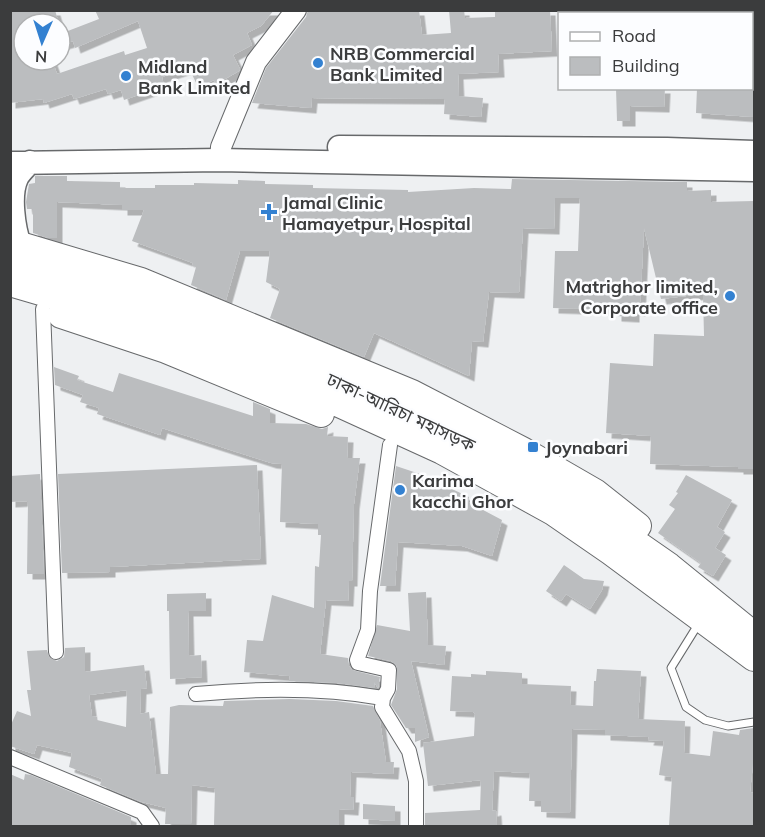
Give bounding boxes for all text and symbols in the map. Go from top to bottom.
north arrow [12,12,72,72]
legend [558,12,753,90]
text: Road [612,24,656,47]
place label: NRB Commercial Bank Limited [330,42,475,86]
text: N [35,47,48,67]
text: Building [612,54,680,77]
place label: Midland Bank Limited [138,55,251,99]
marker: NRB Commercial Bank Limited [311,56,325,70]
marker: Midland Bank Limited [119,69,133,83]
place label: Jamal Clinic Hamayetpur, Hospital [282,191,471,235]
marker: Jamal Clinic Hamayetpur, Hospital [260,203,278,221]
place label: Matrighor limited, Corporate office [565,275,718,319]
marker: Matrighor limited, Corporate office [723,289,737,303]
street label: ঢাকা-আরিচা মহাসড়ক [322,367,479,457]
place label: Joynabari [545,436,628,459]
marker: Joynabari [526,440,540,454]
place label: Karima kacchi Ghor [412,469,514,513]
marker: Karima kacchi Ghor [393,483,407,497]

